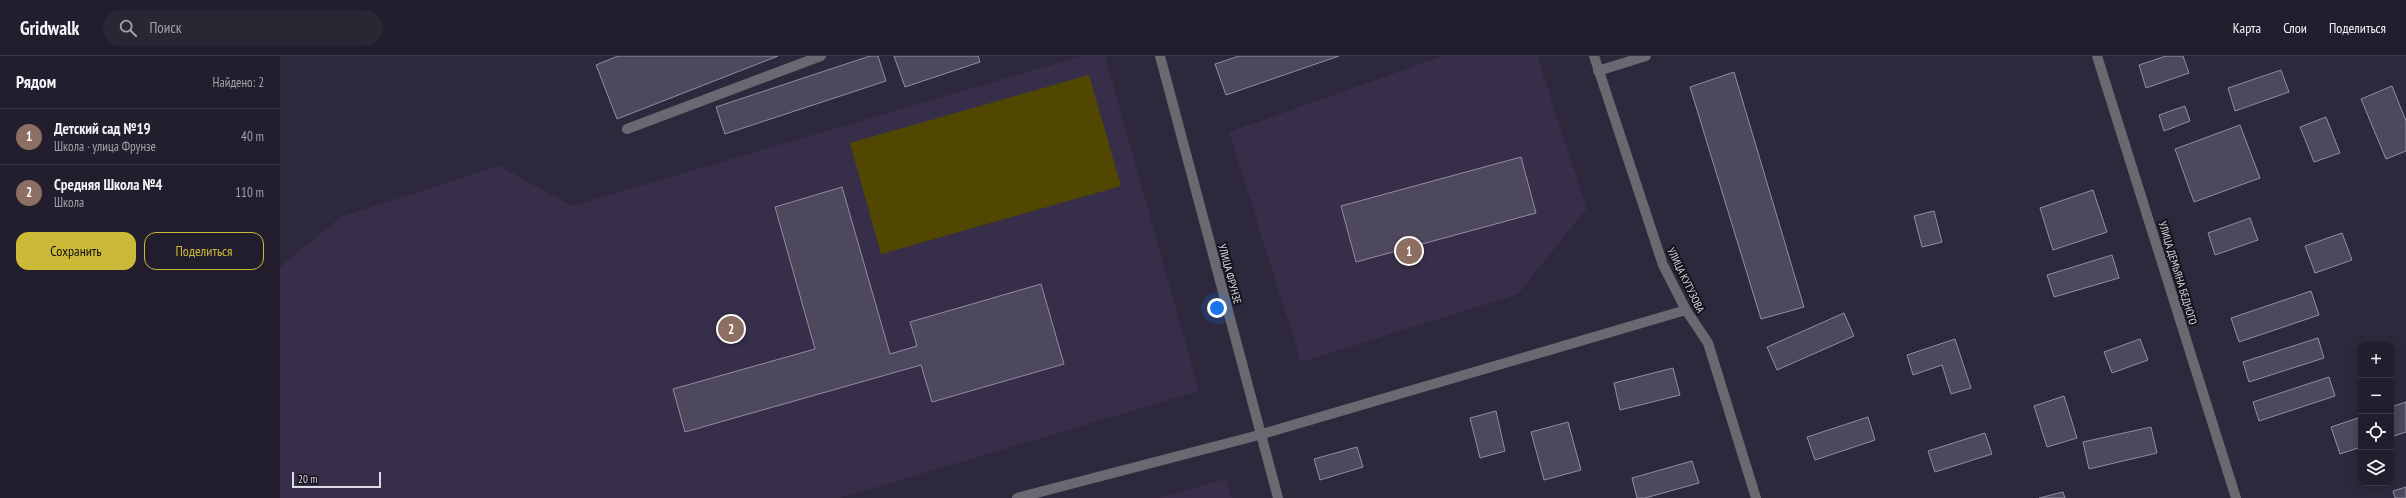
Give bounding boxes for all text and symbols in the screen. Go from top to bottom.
search box [103,10,383,46]
text: Gridwalk [20,16,79,40]
icon: search [117,17,139,39]
text: Поиск [149,18,182,37]
text: Карта [2233,19,2261,37]
text: Слои [2283,19,2307,37]
text: Поделиться [2329,19,2386,37]
text: Рядом [16,71,56,93]
text: Найдено: 2 [213,74,264,91]
text: Детский сад №19 [54,119,151,138]
text: 1 [26,128,32,145]
text: 40 m [241,128,264,145]
text: Школа · улица Фрунзе [54,138,156,155]
text: Средняя Школа №4 [54,175,162,194]
text: 2 [26,184,32,201]
text: 110 m [235,184,264,201]
text: Школа [54,194,84,211]
street label: УЛИЦА ДЕМЬЯНА БЕДНОГО [2156,220,2200,326]
button: Сохранить [16,232,136,270]
button: Поделиться [144,232,264,270]
pin: 1 [1396,236,1422,266]
street label: УЛИЦА ФРУНЗЕ [1215,242,1245,306]
street label: УЛИЦА КУТУЗОВА [1664,245,1708,316]
your location [1207,298,1227,318]
pin: 2 [718,314,744,344]
map controls [2358,342,2394,486]
button: + [2358,342,2394,378]
button: − [2358,378,2394,414]
button: locate [2358,414,2394,450]
button: layers [2358,450,2394,486]
scale bar [292,470,381,489]
text: 20 m [298,472,317,486]

